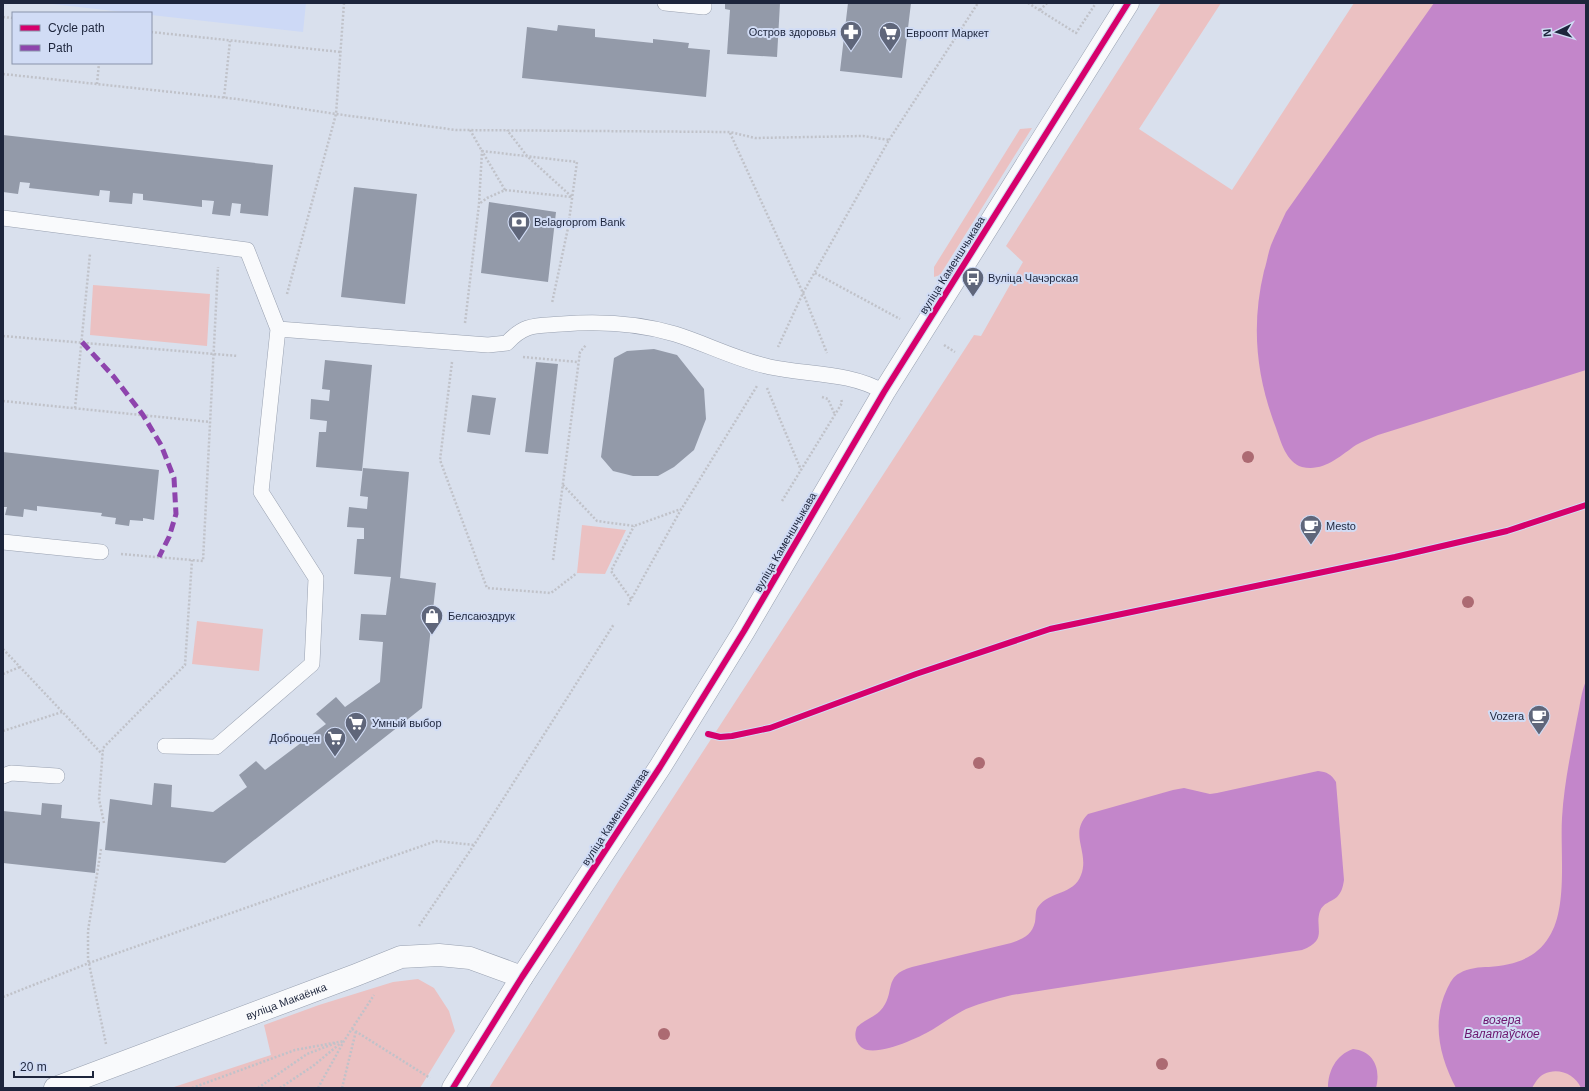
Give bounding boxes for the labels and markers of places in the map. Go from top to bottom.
pharmacy icon: Остров здоровья [838,19,864,52]
supermarket icon: Евроопт Маркет [877,20,903,53]
place label: Остров здоровья [749,26,836,38]
place label: Евроопт Маркет [906,27,989,39]
bank icon: Belagroprom Bank [506,209,532,242]
place label: Belagroprom Bank [534,216,626,228]
bus stop icon: Вуліца Чачэрская [960,265,986,298]
place label: Вуліца Чачэрская [988,272,1078,284]
cafe icon: Mesto [1298,513,1324,546]
place label: Mesto [1326,520,1356,532]
shop icon: Белсаюздрук [419,603,445,636]
place label: Белсаюздрук [448,610,515,622]
cafe icon: Vozera [1526,703,1552,736]
supermarket icon: Умный выбор [343,710,369,743]
place label: Vozera [1490,710,1525,722]
place label: Умный выбор [372,717,442,729]
supermarket icon: Доброцен [322,725,348,758]
place label: Доброцен [269,732,320,744]

